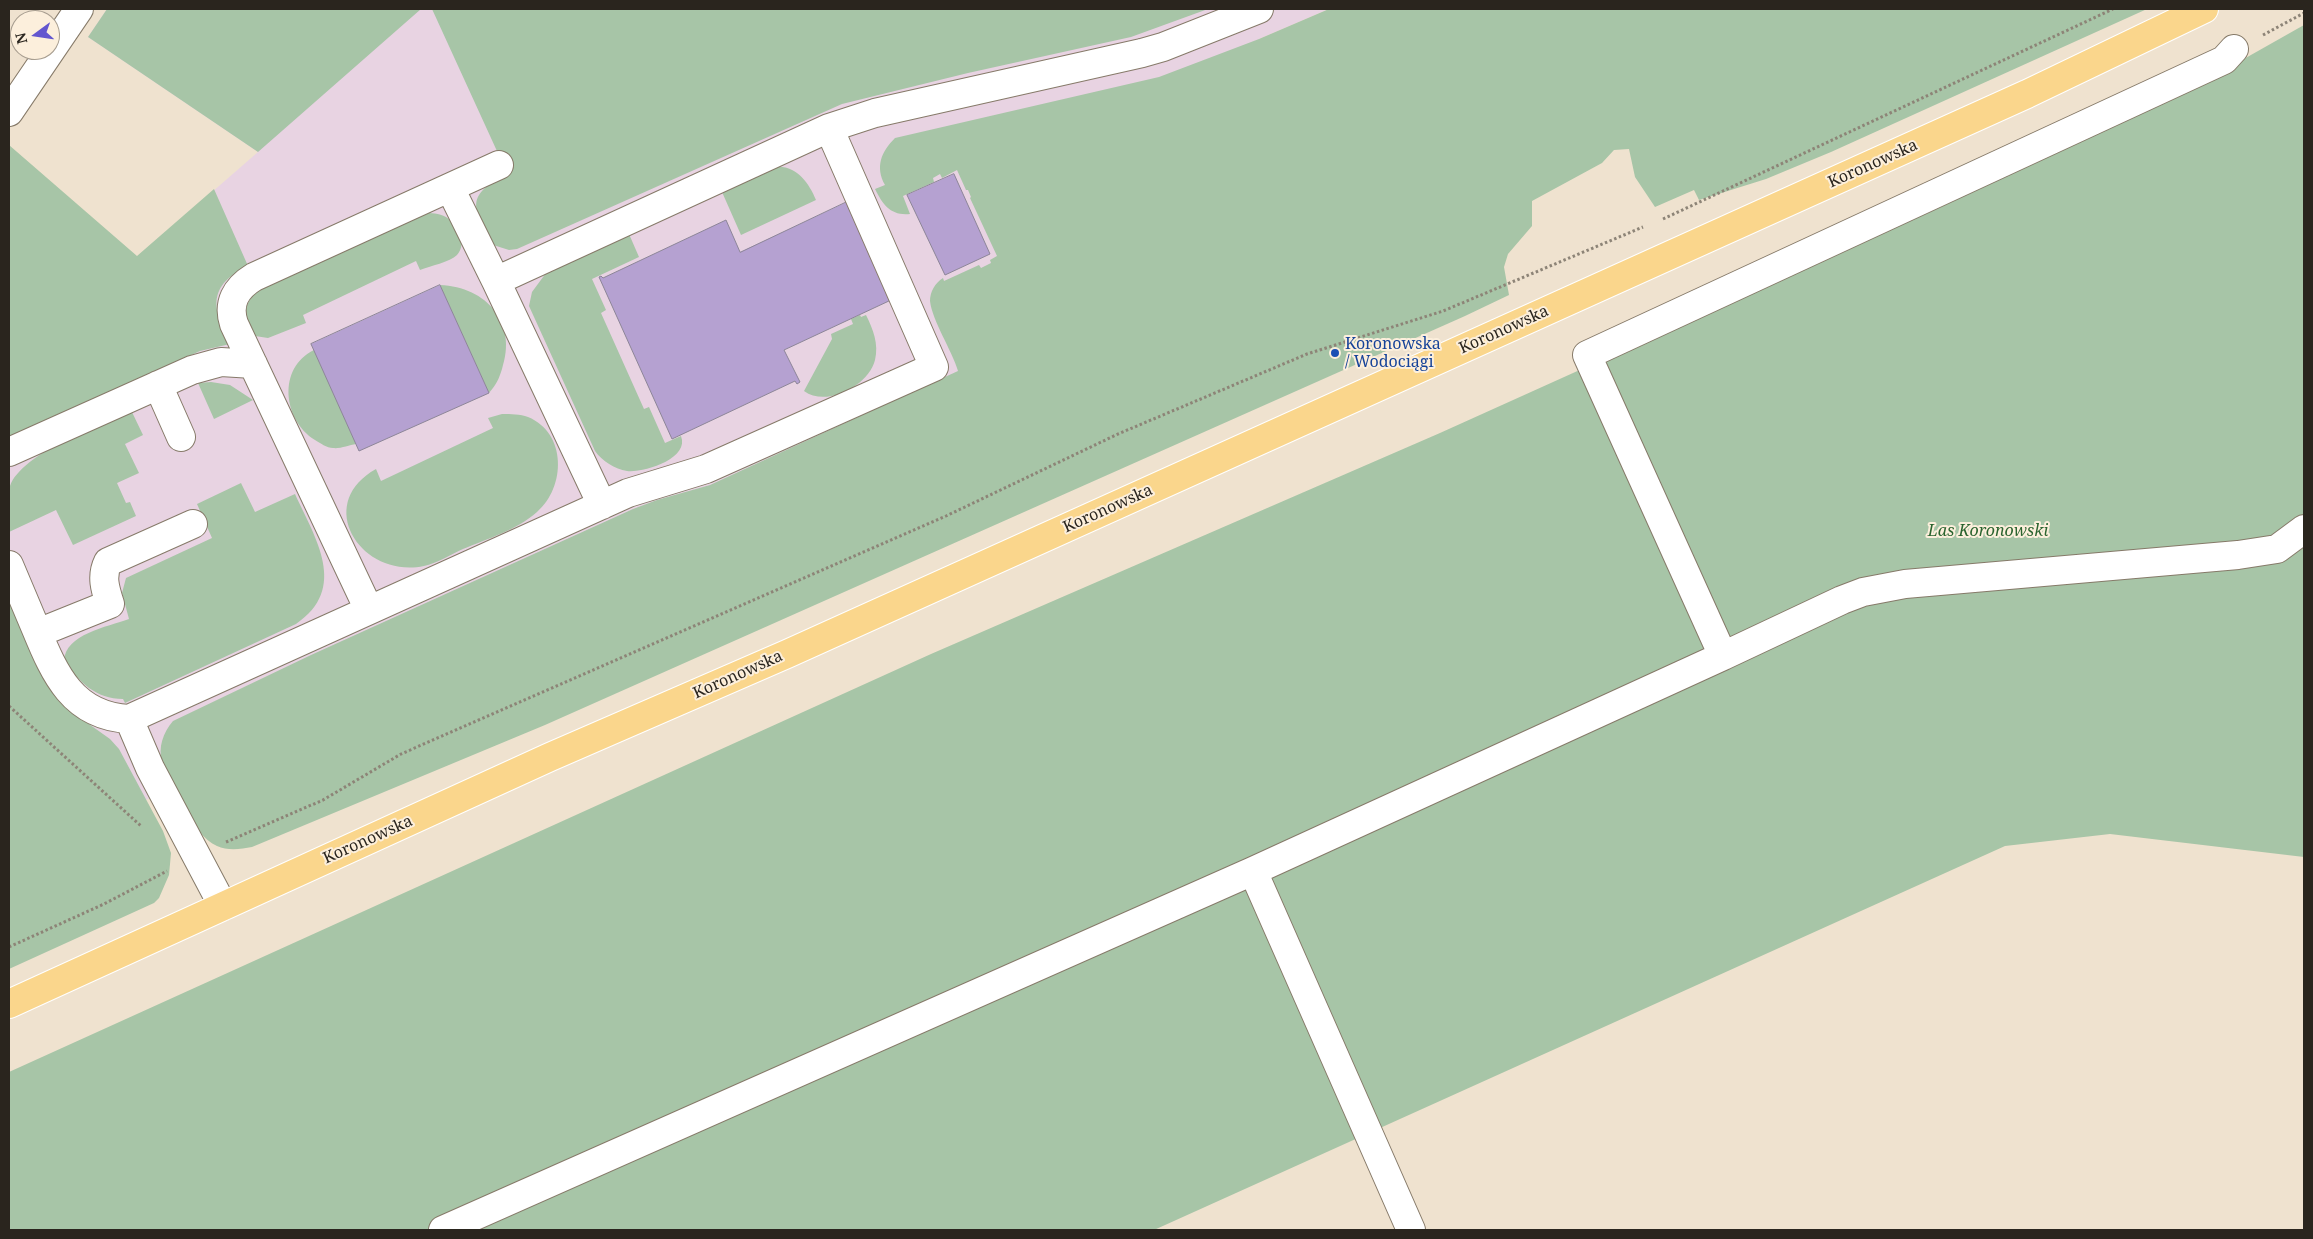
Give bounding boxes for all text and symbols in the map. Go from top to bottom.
north arrow [10,10,60,60]
text: N [10,31,31,46]
street label: Koronowska [1825,136,1921,192]
street label: Koronowska [1456,302,1552,358]
place label: Koronowska / Wodociągi [1345,334,1441,372]
marker: Koronowska / Wodociągi [1329,347,1341,359]
street label: Koronowska [1060,481,1156,537]
park label: Las Koronowski [1928,521,2048,541]
street label: Koronowska [690,647,786,703]
street label: Koronowska [320,812,416,868]

